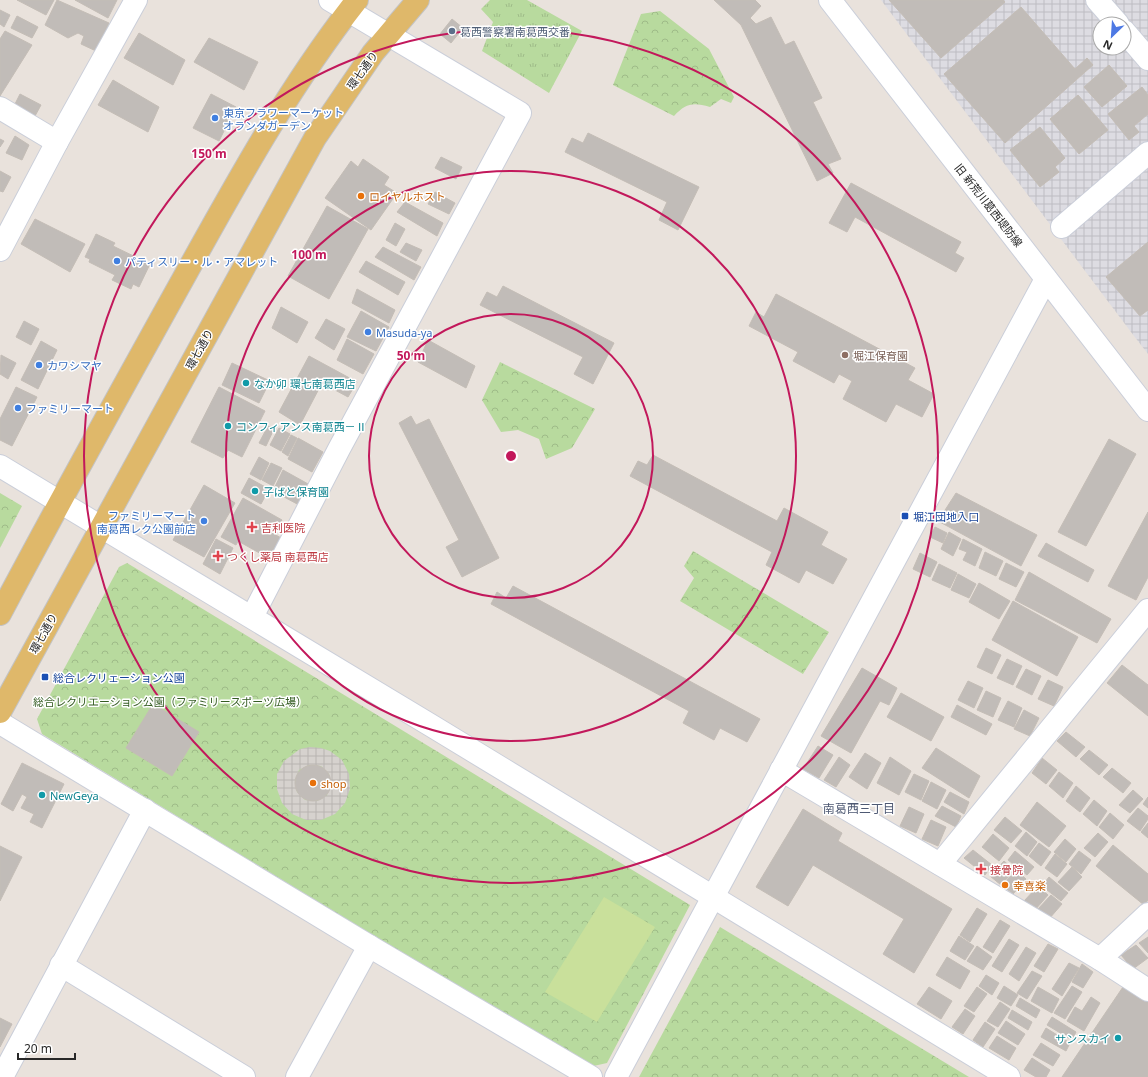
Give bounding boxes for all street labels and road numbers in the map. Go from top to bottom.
street label: 環七通り [343,48,381,92]
street label: 旧 新荒川葛西堤防線 [952,160,1026,250]
street label: 環七通り [182,326,216,372]
street label: 環七通り [26,610,60,656]

